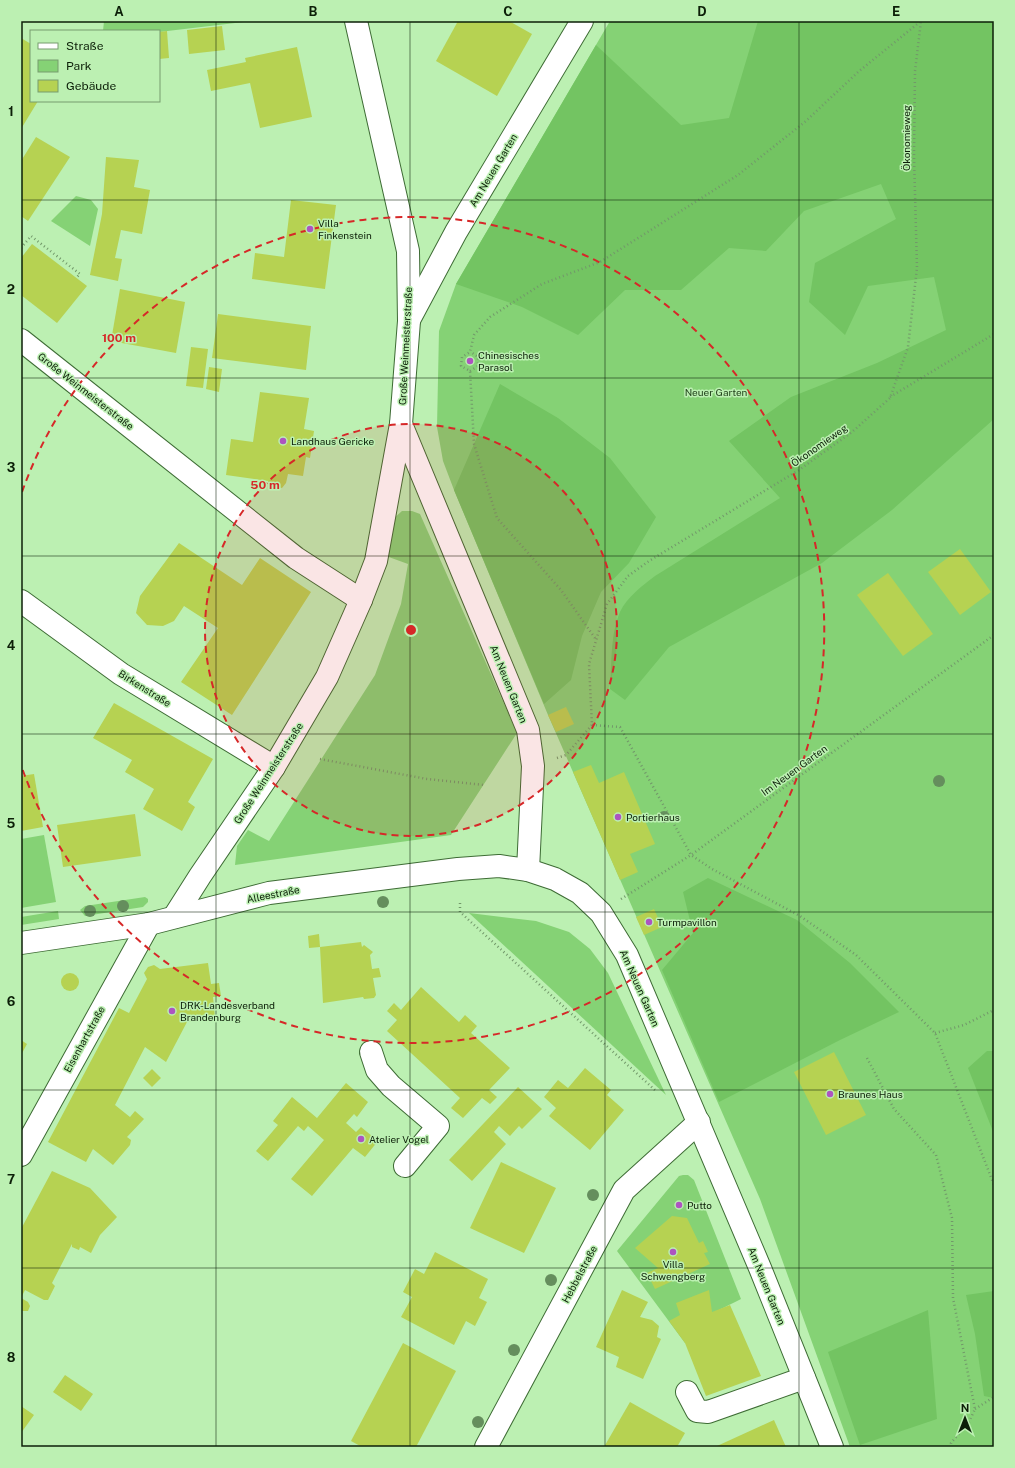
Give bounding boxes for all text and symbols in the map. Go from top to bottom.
text: A [114,4,124,19]
text: B [309,4,318,19]
text: C [503,4,513,19]
text: D [697,4,707,19]
text: E [892,4,900,19]
legend [30,30,160,102]
text: Straße [66,39,104,53]
text: Park [66,59,92,73]
text: Gebäude [66,79,116,93]
text: 1 [8,104,14,119]
street label: Ökonomieweg [900,105,912,171]
street label: Am Neuen Garten [467,131,520,209]
place label: Villa Finkenstein [318,217,372,241]
marker: Villa Finkenstein [305,224,315,234]
text: 2 [7,282,15,297]
street label: Große Weinmeisterstraße [396,286,414,405]
text: 100 m [102,331,136,345]
place label: Chinesisches Parasol [478,349,539,373]
street label: Große Weinmeisterstraße [36,350,137,432]
marker: Chinesisches Parasol [465,356,475,366]
park label: Neuer Garten [685,386,748,398]
street label: Ökonomieweg [789,421,849,469]
place label: Landhaus Gericke [291,435,375,447]
marker: Landhaus Gericke [278,436,288,446]
text: 3 [7,460,16,475]
text: 50 m [250,478,280,492]
centre of rings [404,623,418,637]
text: 4 [7,638,16,653]
street label: Am Neuen Garten [488,643,530,725]
street label: Birkenstraße [117,667,174,709]
street label: Große Weinmeisterstraße [231,720,305,826]
street label: Im Neuen Garten [759,742,829,798]
place label: Portierhaus [626,811,680,823]
marker: Portierhaus [613,812,623,822]
text: 5 [7,816,16,831]
street label: Alleestraße [245,883,301,905]
place label: Turmpavillon [657,916,717,928]
marker: Turmpavillon [644,917,654,927]
street label: Am Neuen Garten [618,948,662,1028]
text: 6 [7,994,16,1009]
place label: DRK-Landesverband Brandenburg [180,999,275,1023]
street label: Eisenhartstraße [61,1004,107,1074]
marker: DRK-Landesverband Brandenburg [167,1006,177,1016]
place label: Braunes Haus [838,1088,903,1100]
marker: Braunes Haus [825,1089,835,1099]
place label: Atelier Vogel [369,1133,429,1145]
marker: Atelier Vogel [356,1134,366,1144]
text: 7 [7,1172,15,1187]
place label: Putto [687,1199,712,1211]
marker: Putto [674,1200,684,1210]
street label: Hebbelstraße [559,1243,599,1305]
street label: Am Neuen Garten [746,1245,788,1327]
marker: Villa Schwengberg [668,1247,678,1257]
place label: Villa Schwengberg [641,1258,705,1282]
text: 8 [7,1350,16,1365]
north arrow [945,1398,985,1438]
text: N [961,1402,969,1414]

